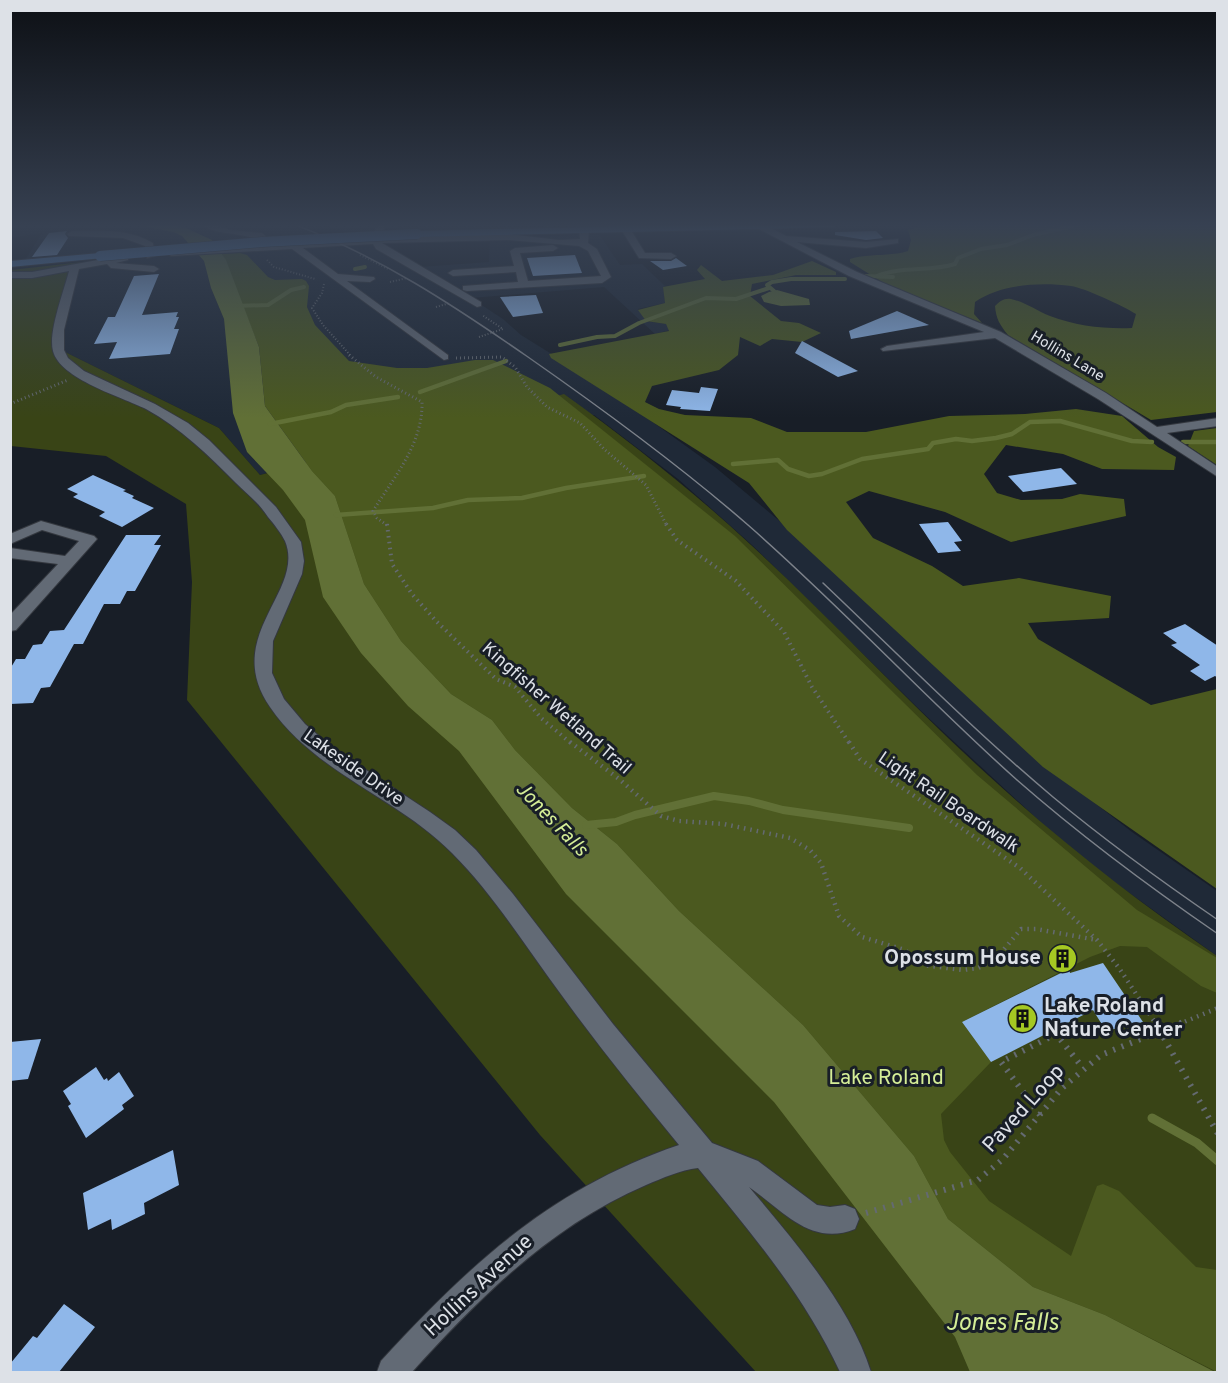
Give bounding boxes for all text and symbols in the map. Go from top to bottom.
street label: Hollins Lane [1027,328,1107,386]
street label: Kingfisher Wetland Trail [477,638,635,780]
street label: Lakeside Drive [298,725,408,811]
street label: Light Rail Boardwalk [873,747,1023,859]
water label: Jones Falls [509,777,594,864]
building icon: Opossum House [1046,942,1078,974]
place label: Opossum House [884,945,1041,972]
place label: Lake Roland Nature Center [1044,993,1183,1044]
building icon: Lake Roland Nature Center [1007,1002,1039,1034]
street label: Paved Loop [977,1059,1071,1159]
park label: Lake Roland [828,1065,944,1092]
street label: Hollins Avenue [419,1229,539,1343]
water label: Jones Falls [945,1309,1060,1339]

